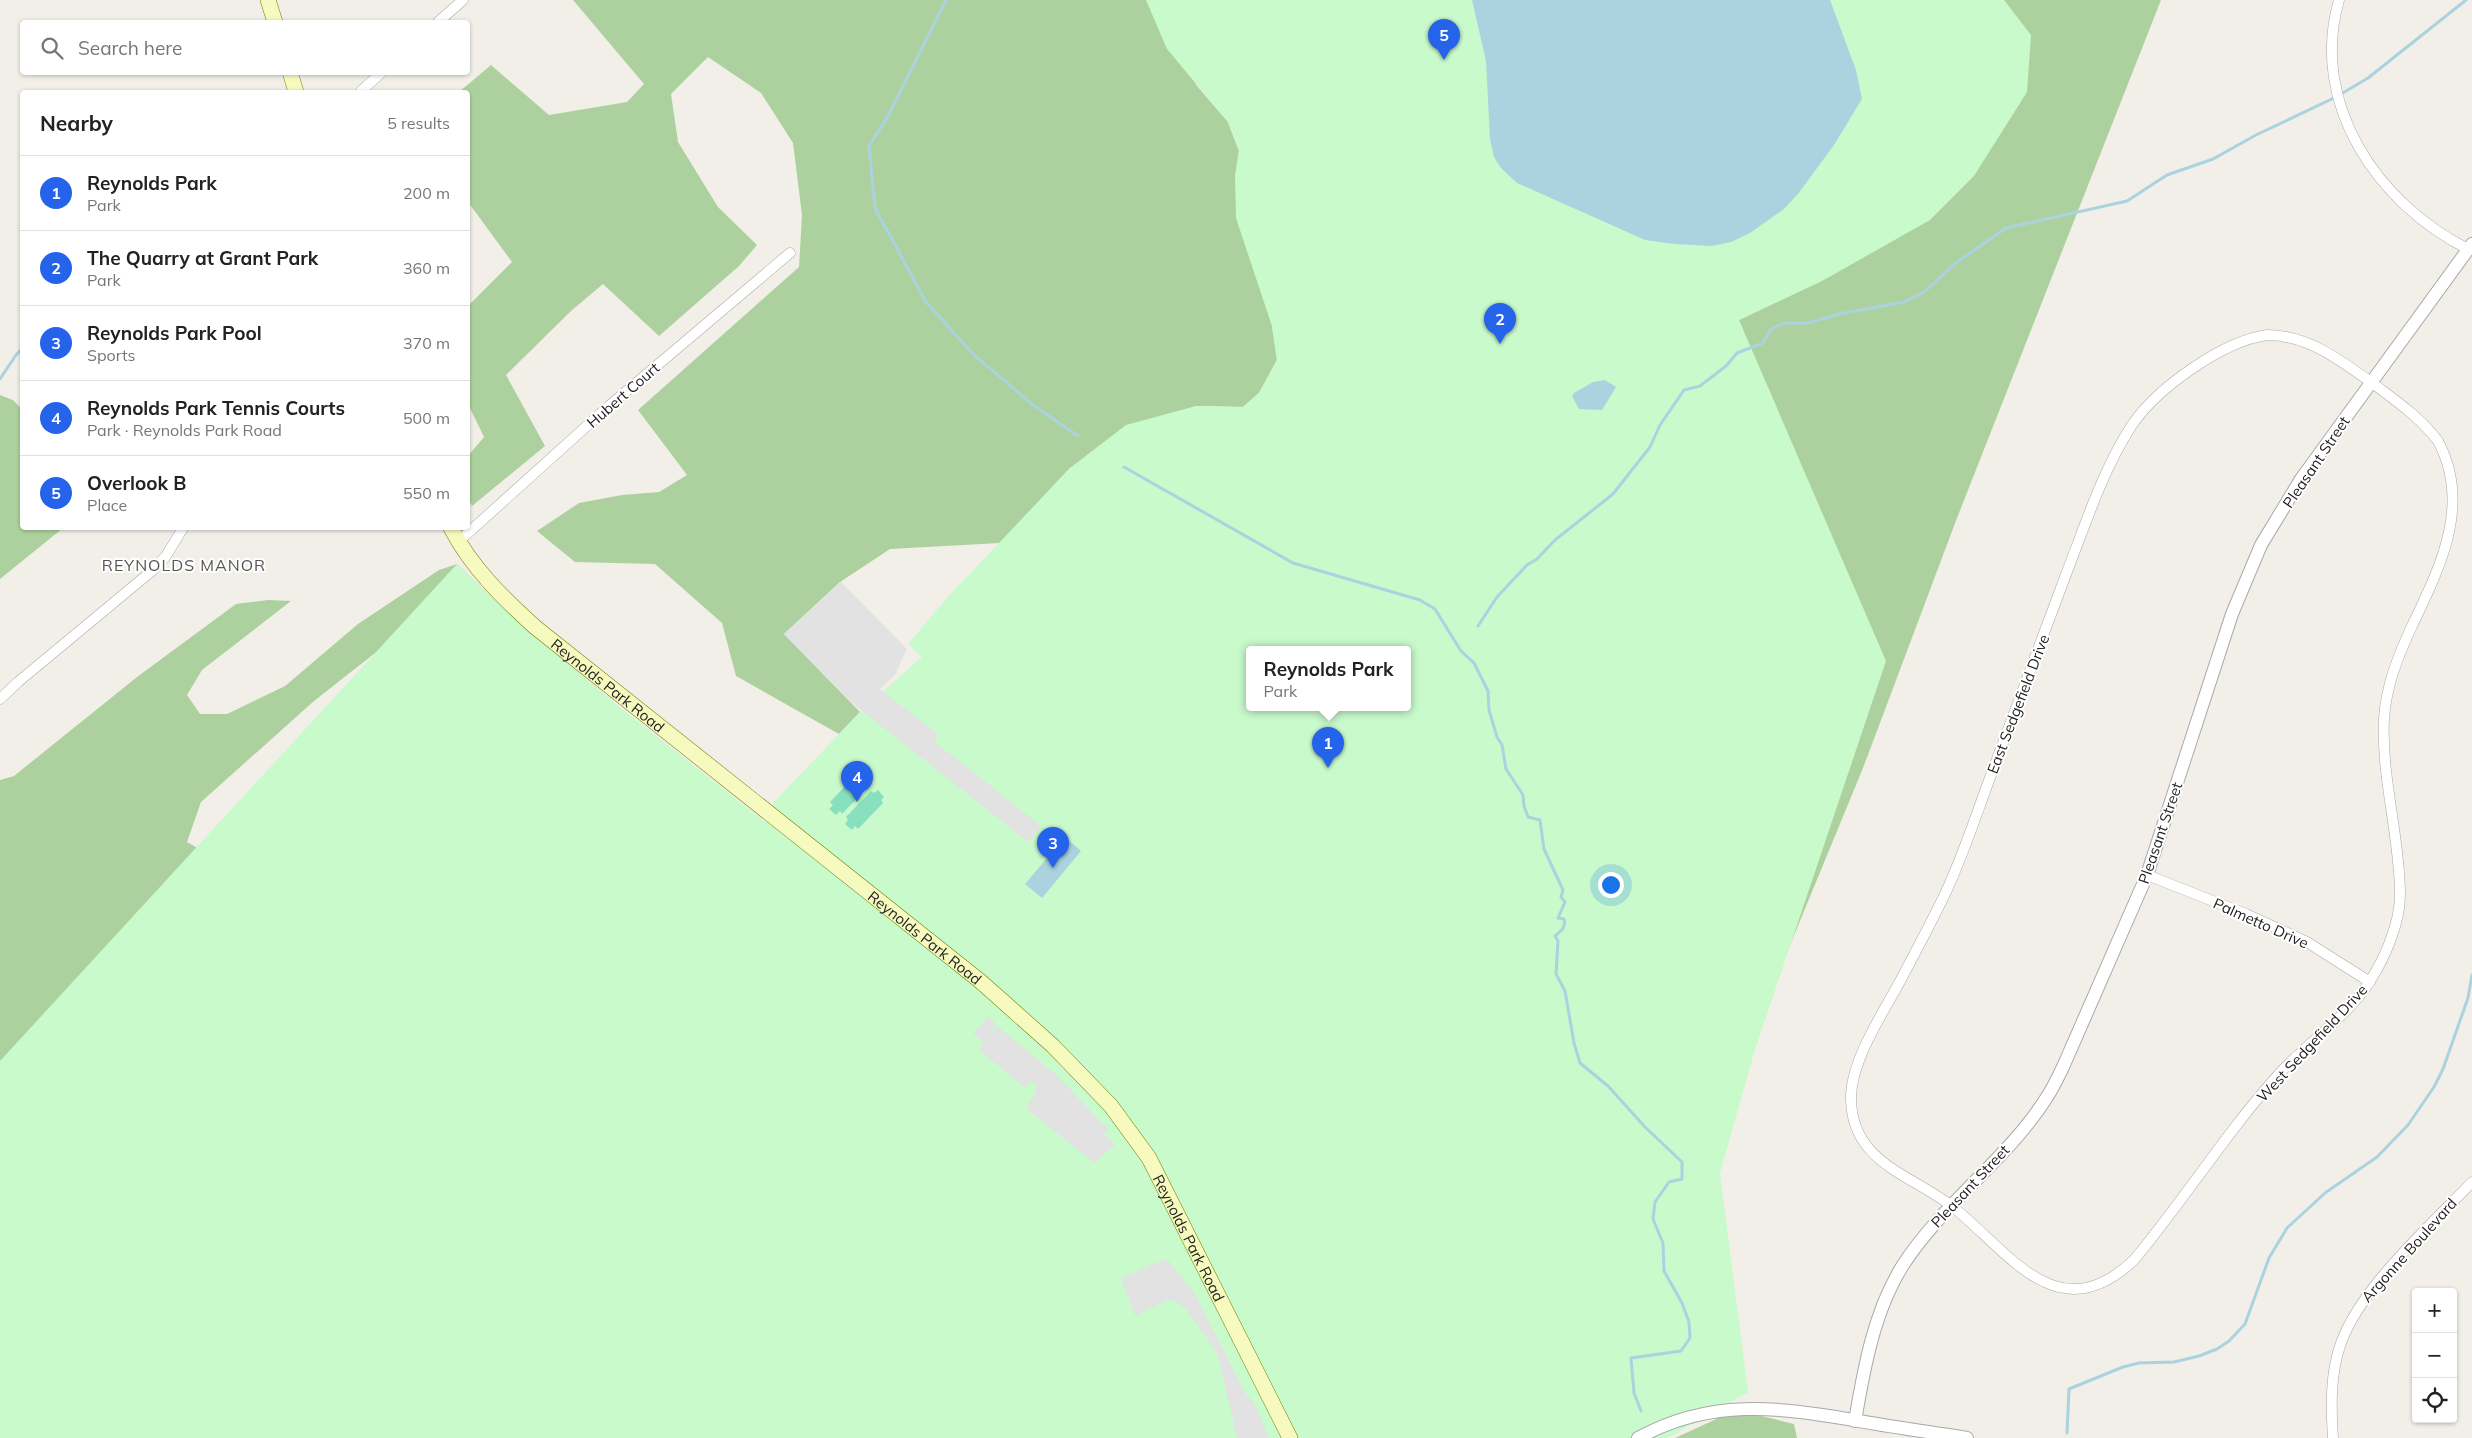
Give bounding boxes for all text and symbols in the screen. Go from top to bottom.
pin: 5 [1428,19,1460,60]
search box [20,20,470,75]
icon: search [38,34,66,62]
text: Search here [78,36,182,60]
text: Nearby [40,110,113,136]
text: 5 results [387,113,450,133]
text: Reynolds Park [87,171,217,195]
text: 1 [51,183,61,203]
text: 200 m [403,183,450,203]
text: Park [87,195,121,215]
text: The Quarry at Grant Park [87,246,318,270]
text: 2 [51,258,61,278]
text: 360 m [403,258,450,278]
text: Park [87,270,121,290]
pin: 2 [1484,303,1516,344]
text: Reynolds Park Pool [87,321,262,345]
text: 3 [51,333,61,353]
text: 370 m [403,333,450,353]
text: Sports [87,345,135,365]
street label: Hubert Court [583,358,663,432]
text: Reynolds Park Tennis Courts [87,396,345,420]
text: 4 [51,408,61,428]
text: 500 m [403,408,450,428]
street label: Pleasant Street [2278,413,2354,511]
text: Park · Reynolds Park Road [87,420,282,440]
text: Overlook B [87,471,186,495]
text: 5 [51,483,61,503]
text: 550 m [403,483,450,503]
text: Place [87,495,127,515]
district label: REYNOLDS MANOR [102,555,266,575]
street label: East Sedgefield Drive [1983,632,2053,776]
street label: Reynolds Park Road [547,634,669,736]
popup [1246,646,1411,711]
text: Reynolds Park [1264,657,1393,681]
text: Park [1264,681,1297,701]
pin: 1 [1312,727,1344,768]
pin: 4 [841,761,873,802]
street label: Pleasant Street [2134,780,2186,886]
pin: 3 [1037,827,1069,868]
your location [1598,872,1624,898]
street label: Reynolds Park Road [864,886,986,988]
street label: Palmetto Drive [2210,894,2312,952]
street label: West Sedgefield Drive [2253,980,2371,1106]
street label: Pleasant Street [1927,1141,2013,1231]
street label: Reynolds Park Road [1149,1171,1229,1304]
street label: Argonne Boulevard [2357,1194,2461,1306]
map controls [2412,1288,2457,1423]
button: + [2412,1288,2457,1333]
button: − [2412,1333,2457,1378]
button: locate [2412,1378,2457,1423]

